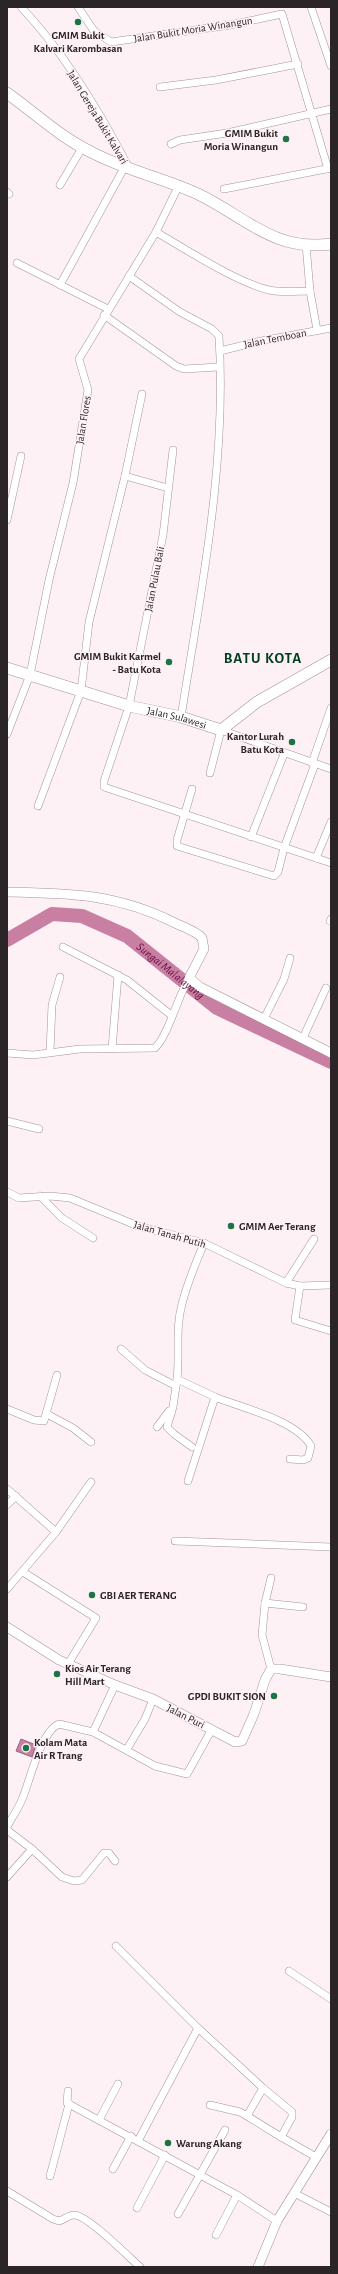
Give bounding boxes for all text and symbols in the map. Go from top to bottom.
street label: Jalan Bukit Moria Winangun [133,15,253,44]
marker: GMIM Bukit Kalvari Karombasan [73,17,83,27]
place label: GMIM Bukit Kalvari Karombasan [34,30,123,54]
street label: Jalan Gereja Bukit Kalvari [65,68,130,166]
place label: GMIM Bukit Moria Winangun [204,128,278,152]
marker: GMIM Bukit Moria Winangun [281,134,291,144]
street label: Jalan Temboan [243,327,307,350]
street label: Jalan Flores [74,395,93,445]
street label: Jalan Pulau Bali [143,546,166,613]
place label: GMIM Bukit Karmel - Batu Kota [74,651,162,675]
district label: BATU KOTA [224,651,302,666]
marker: GMIM Bukit Karmel - Batu Kota [164,657,174,667]
street label: Jalan Sulawesi [146,705,208,731]
place label: Kantor Lurah Batu Kota [227,731,285,755]
marker: Kantor Lurah Batu Kota [287,737,297,747]
water label: Sungai Malalayang [134,940,207,1001]
street label: Jalan Tanah Putih [133,1219,207,1250]
marker: GMIM Aer Terang [226,1221,236,1231]
place label: GMIM Aer Terang [239,1221,316,1232]
marker: GBI AER TERANG [87,1590,97,1600]
place label: GBI AER TERANG [100,1590,177,1601]
place label: Kios Air Terang Hill Mart [65,1663,131,1687]
marker: Kios Air Terang Hill Mart [52,1669,62,1679]
place label: GPDI BUKIT SION [188,1691,266,1702]
marker: GPDI BUKIT SION [269,1691,279,1701]
street label: Jalan Puri [165,1702,206,1731]
place label: Kolam Mata Air R Trang [34,1737,88,1761]
marker: Kolam Mata Air R Trang [21,1743,31,1753]
marker: Warung Akang [163,2138,173,2148]
place label: Warung Akang [176,2138,242,2149]

